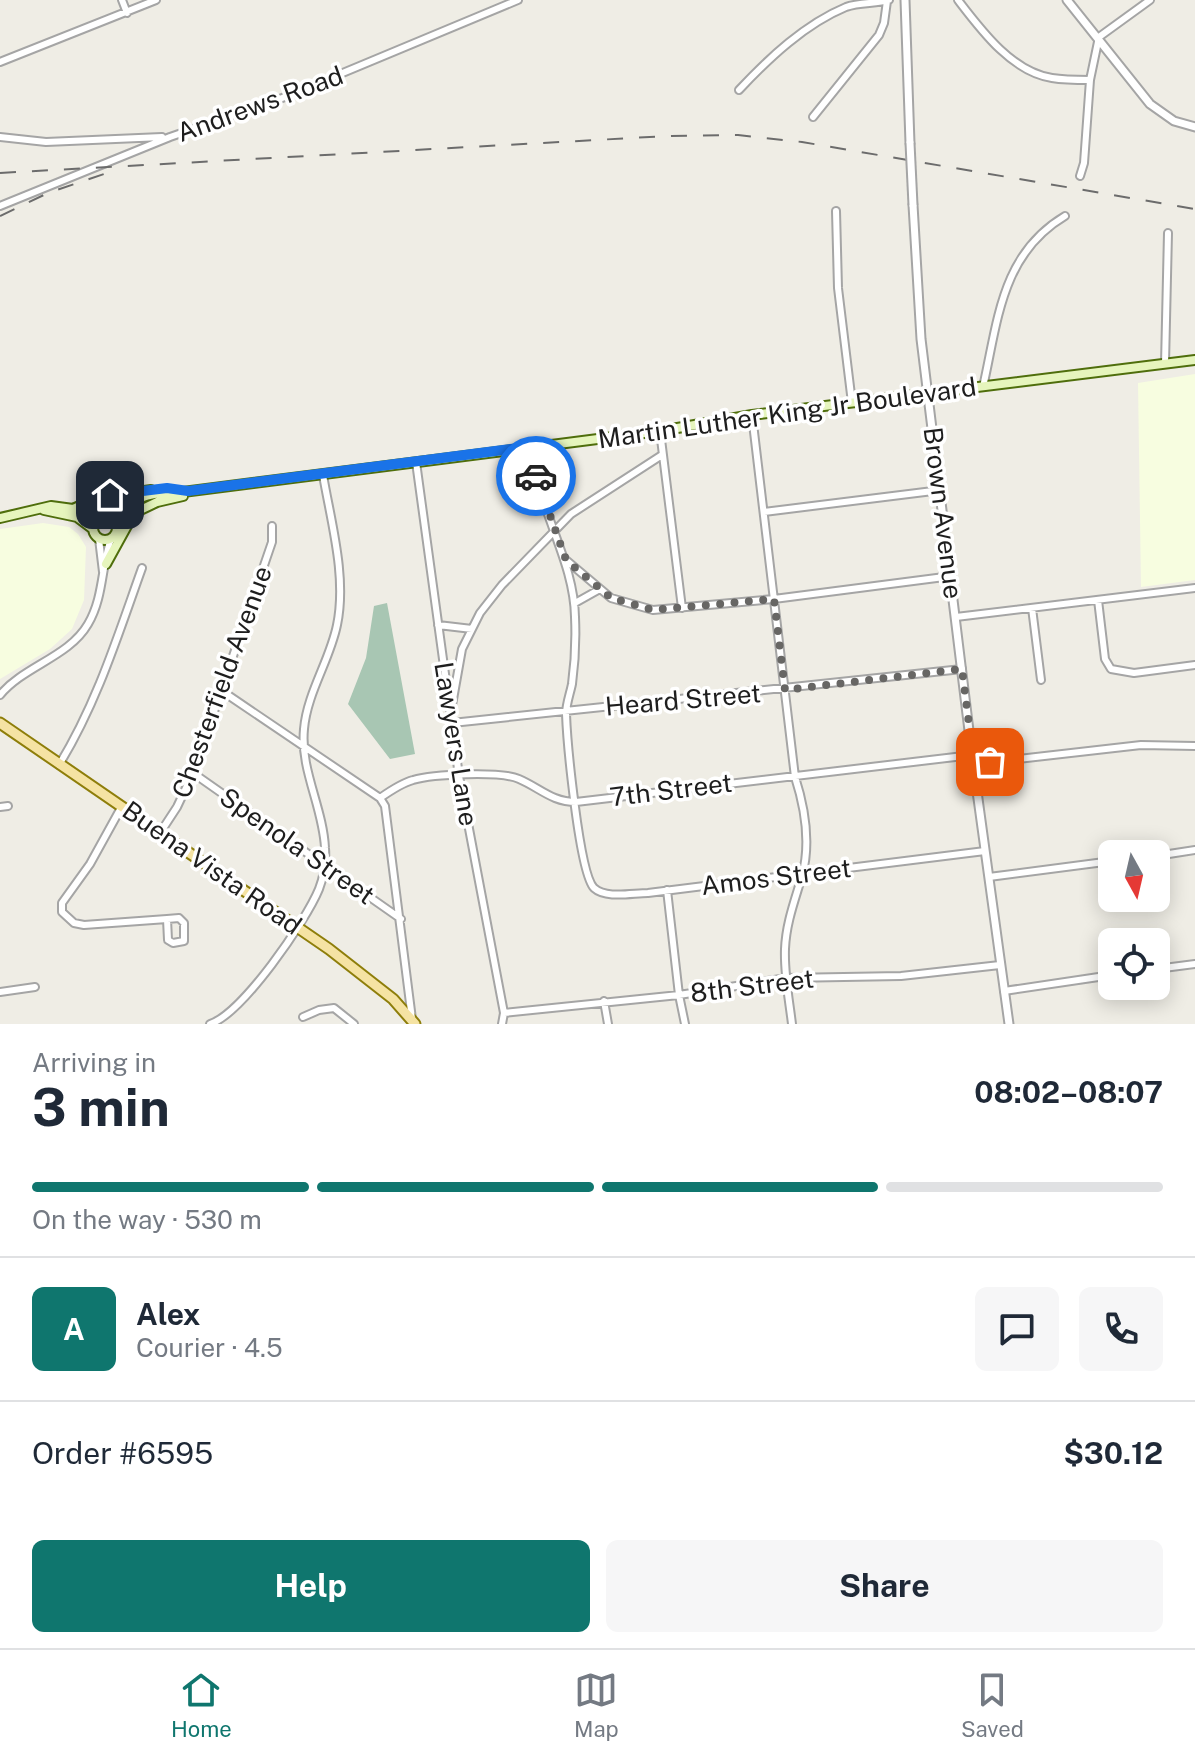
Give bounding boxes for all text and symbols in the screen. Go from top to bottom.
street label: Andrews Road [172,59,347,148]
street label: Martin Luther King Jr Boulevard [596,371,978,454]
street label: Brown Avenue [918,425,969,601]
courier [496,436,576,516]
icon: car [514,454,558,498]
pin [76,461,144,529]
icon: home [88,473,132,517]
street label: Chesterfield Avenue [165,562,278,802]
street label: Lawyers Lane [428,660,485,828]
street label: Heard Street [604,677,762,722]
pin [956,728,1024,796]
icon: bag [968,740,1012,784]
street label: 7th Street [608,767,734,812]
street label: Spenola Street [214,781,381,910]
street label: Buena Vista Road [117,794,308,941]
north arrow [1098,840,1170,912]
map controls [1098,840,1170,1000]
street label: Amos Street [699,852,853,901]
button: locate [1098,928,1170,1000]
street label: 8th Street [688,963,815,1008]
text: Arriving in [32,1047,156,1078]
text: 08:02–08:07 [974,1074,1163,1110]
text: 3 min [32,1077,170,1138]
text: On the way · 530 m [32,1204,262,1235]
button: chat [975,1287,1059,1371]
button: phone [1079,1287,1163,1371]
text: Alex [136,1296,200,1332]
text: A [63,1311,85,1347]
text: Courier · 4.5 [136,1332,283,1363]
text: Order #6595 [32,1435,213,1471]
text: $30.12 [1063,1435,1163,1471]
button: Help [32,1540,590,1632]
button: Share [606,1540,1163,1632]
tab: Home [171,1668,232,1742]
tab: Map [574,1668,619,1742]
tab: Saved [961,1668,1024,1742]

